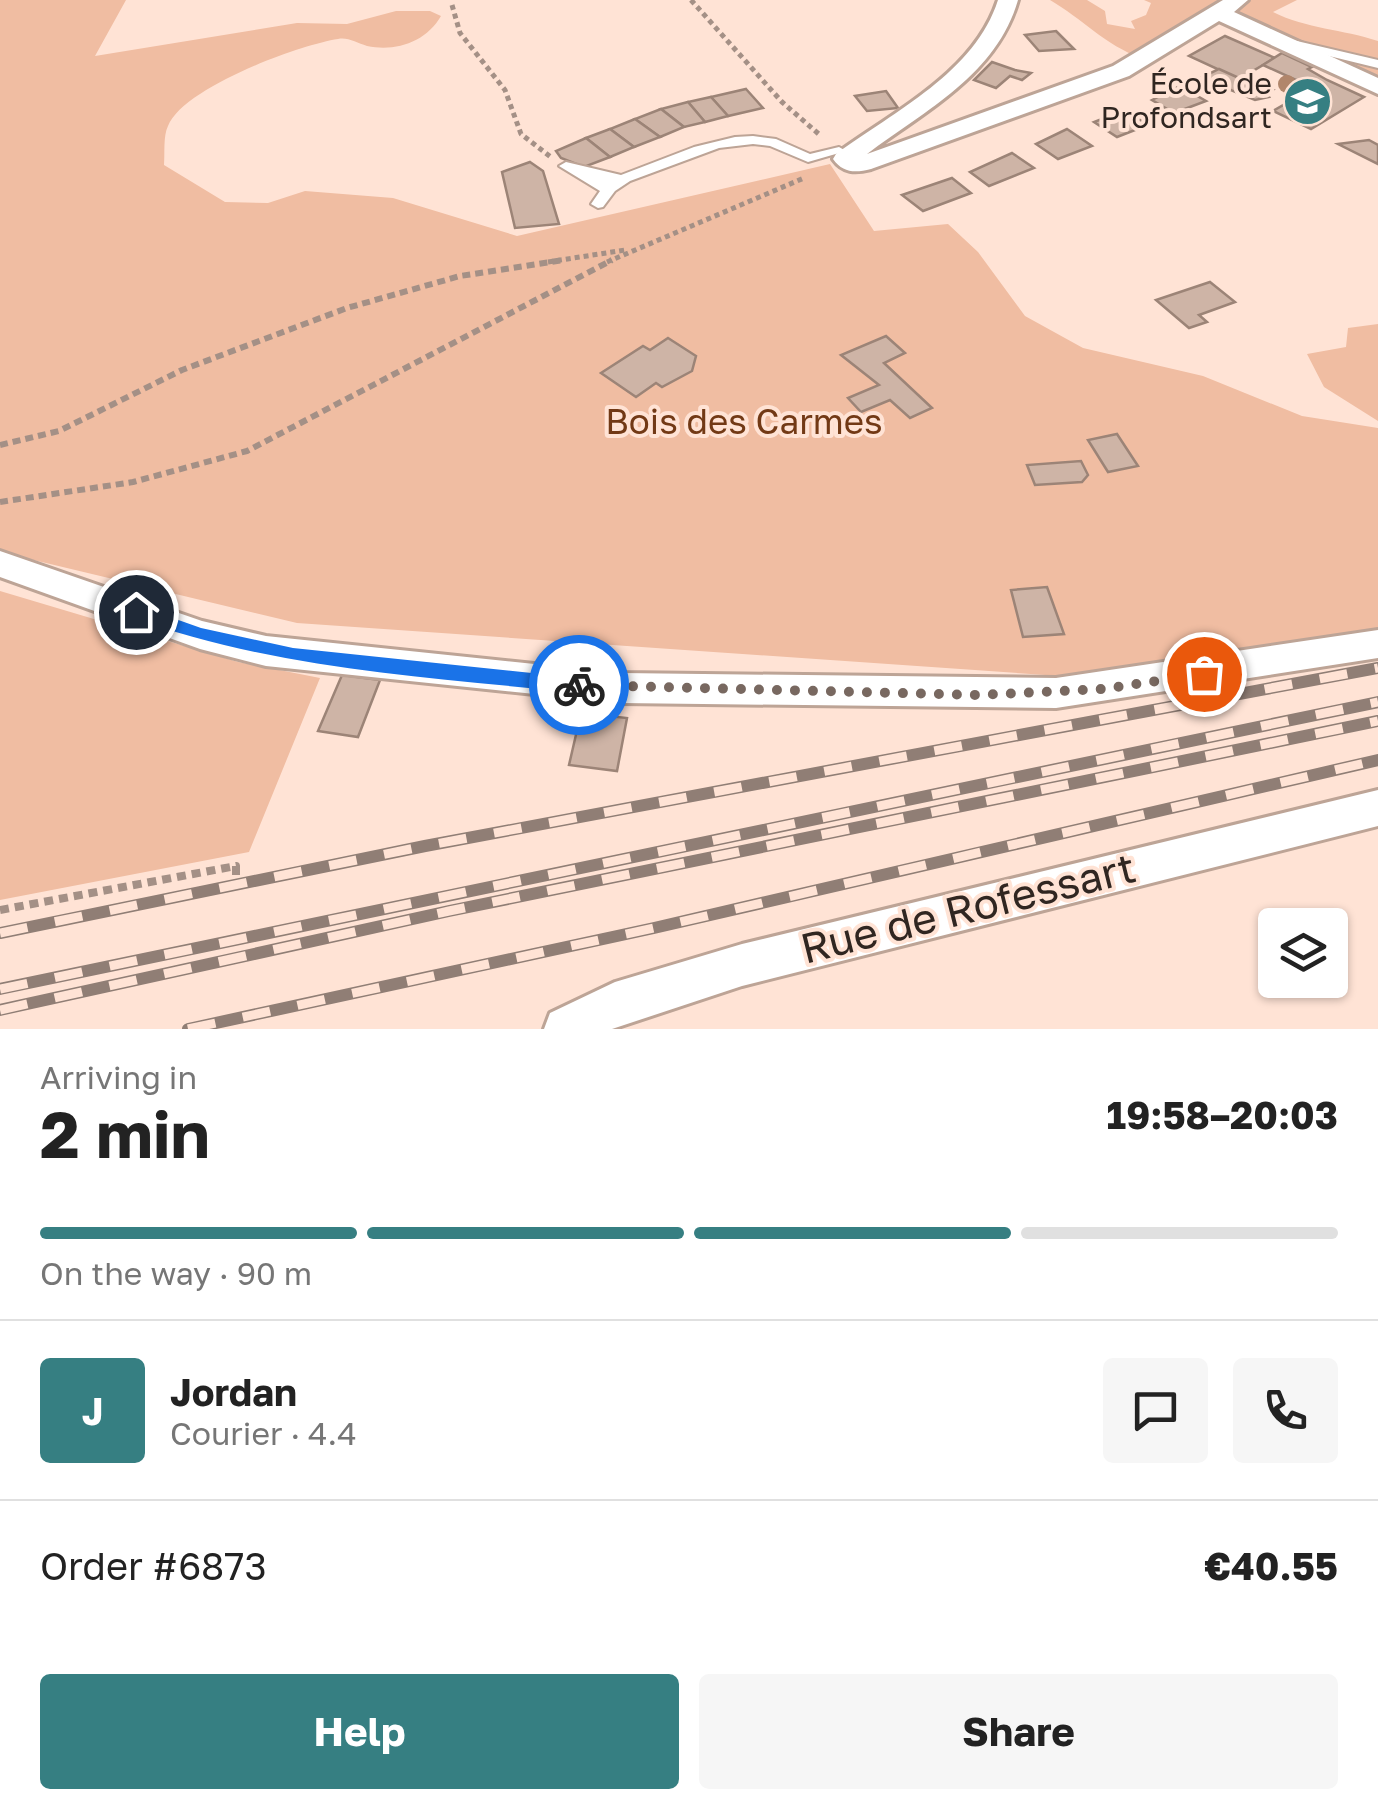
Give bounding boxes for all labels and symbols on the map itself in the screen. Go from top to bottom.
place label: École de Profondsart [1101,65,1272,135]
school or university icon: École de Profondsart [1281,75,1333,127]
park label: Bois des Carmes [605,400,883,442]
pin [94,570,179,655]
pin [1162,632,1247,717]
courier [529,635,629,735]
street label: Rue de Rofessart [795,841,1140,973]

